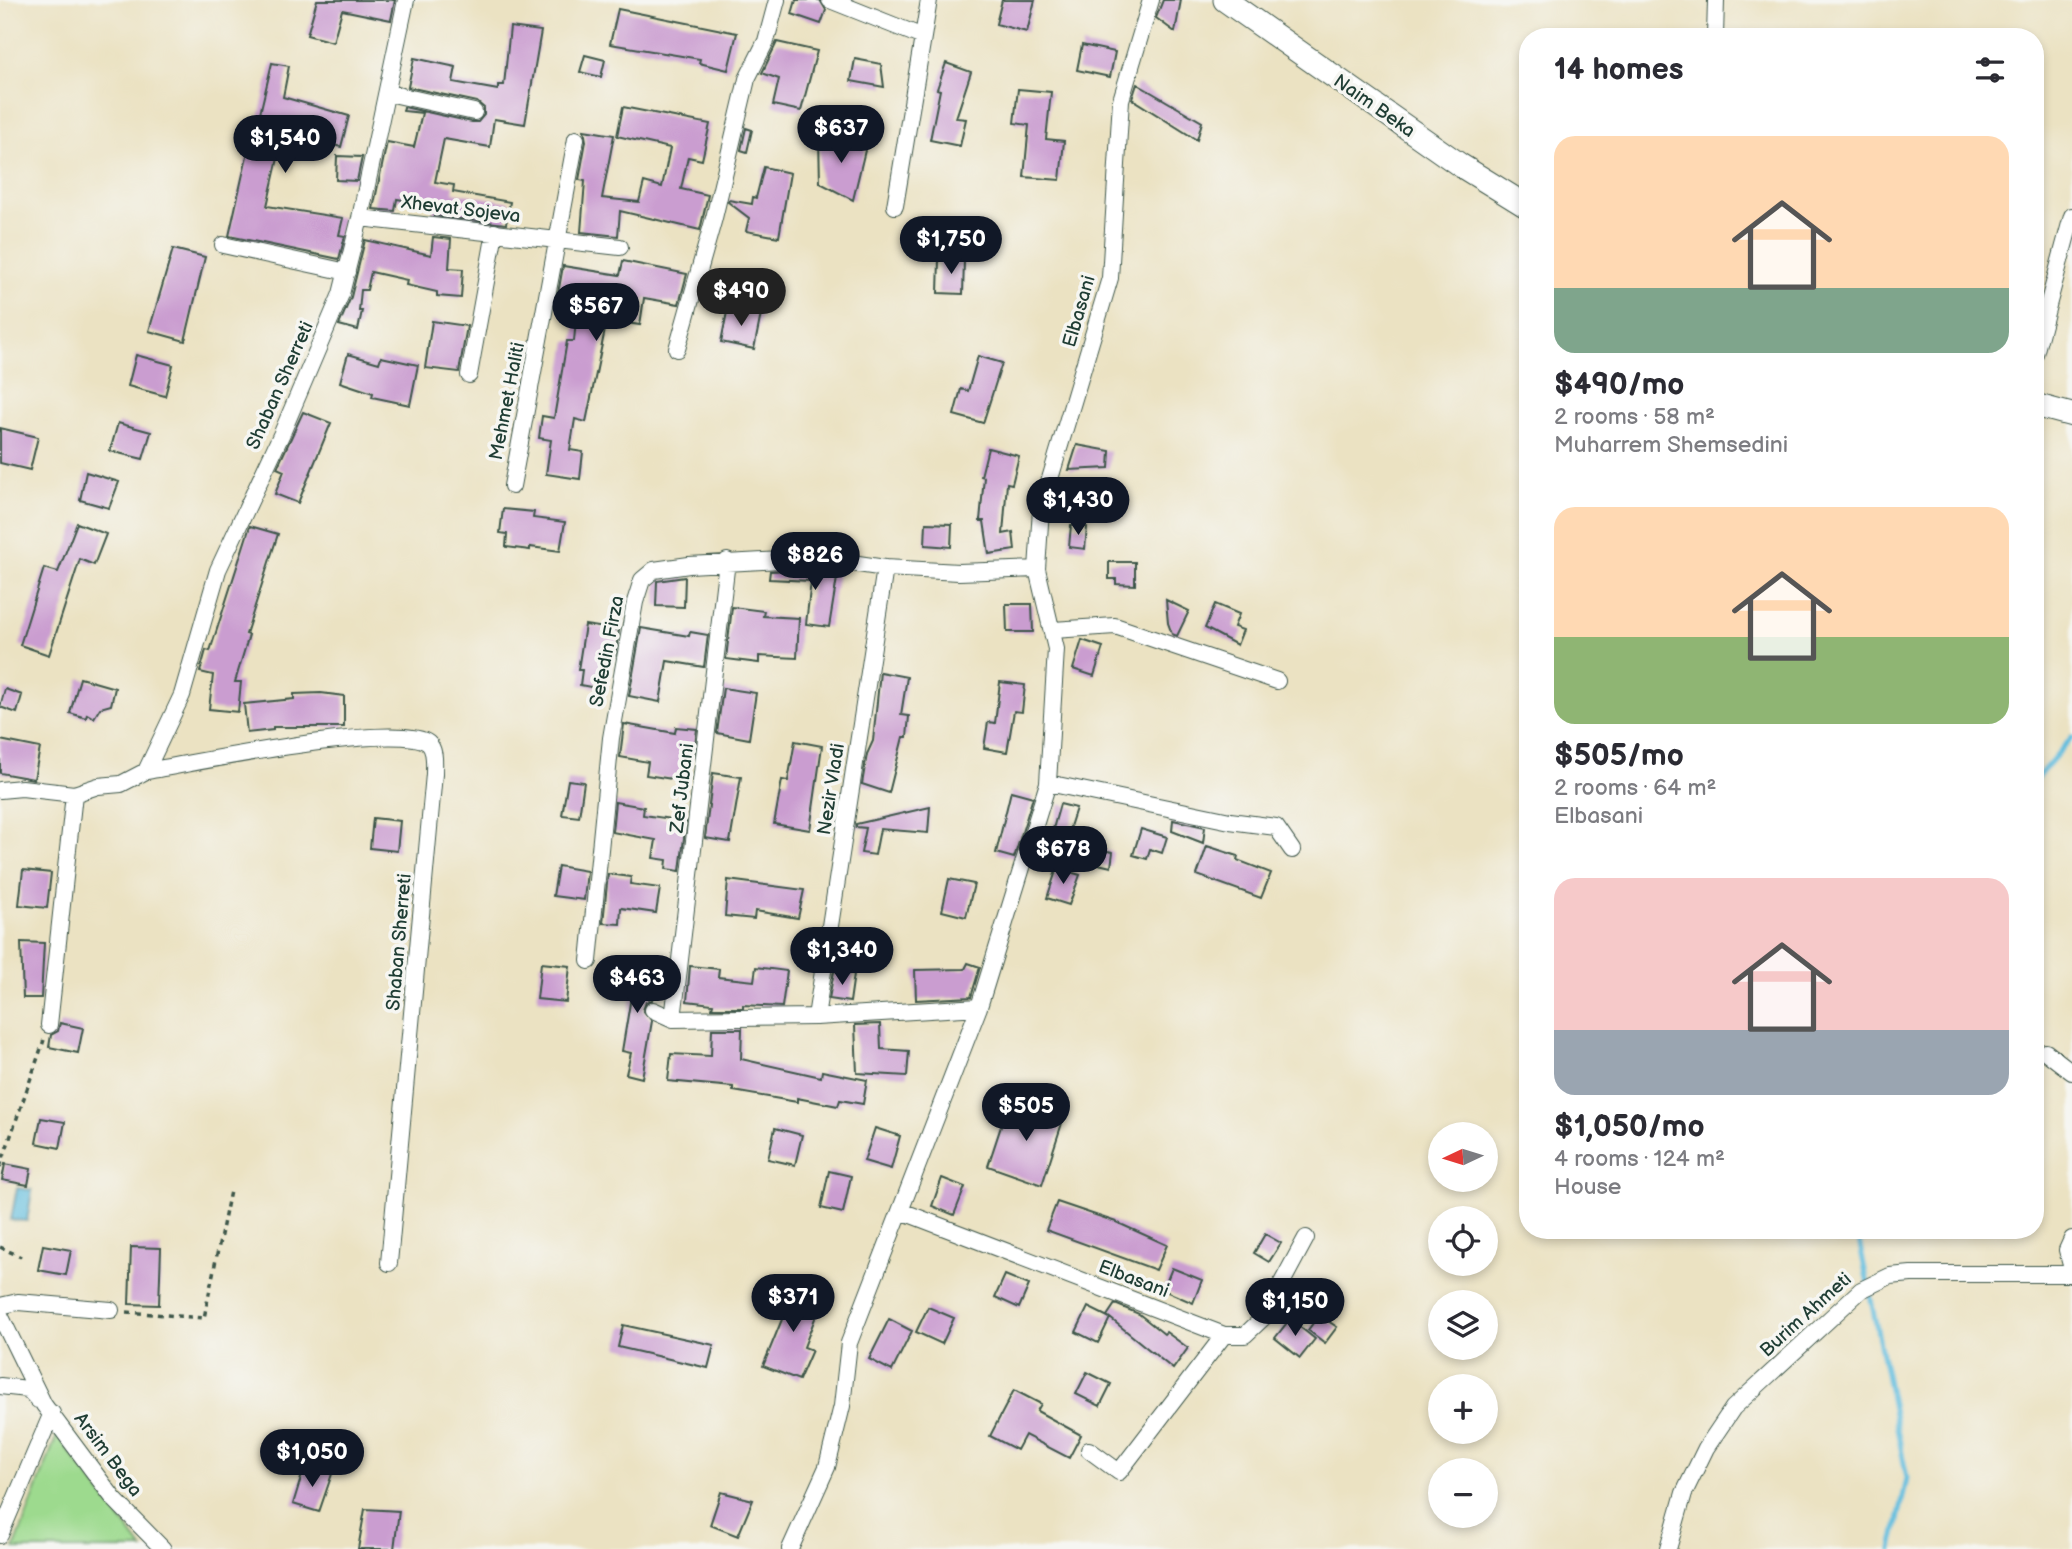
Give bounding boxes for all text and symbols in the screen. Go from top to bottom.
icon: filters [1971,51,2009,89]
text: 14 homes [1554,52,1683,88]
street label: Naim Beka [1329,70,1419,143]
pin: $637 [800,106,882,165]
text: $637 [813,114,869,142]
pin: $1,540 [228,116,342,175]
text: $1,540 [249,124,321,152]
icon: home [1719,182,1845,308]
street label: Xhevat Sojeva [399,191,522,228]
pin: $1,750 [894,216,1008,276]
text: $1,750 [916,225,986,253]
pin: $490 [700,268,782,328]
street label: Elbasani [1058,273,1101,350]
text: $490 [713,277,769,305]
pin: $567 [555,284,637,343]
text: $567 [568,292,624,320]
street label: Shaban Sherreti [242,318,319,453]
street label: Mehmet Haliti [485,340,530,462]
text: $490/mo [1554,367,1684,403]
text: 2 rooms · 58 m² [1554,403,1715,431]
text: Muharrem Shemsedini [1554,431,1788,459]
pin: $1,430 [1021,477,1135,537]
text: $1,430 [1042,486,1114,514]
pin: $826 [774,532,856,592]
text: $826 [787,541,843,569]
icon: home [1719,553,1845,679]
street label: Sefedin Firza [585,594,630,709]
text: $505/mo [1554,738,1684,774]
street label: Zef Jubani [665,742,699,835]
street label: Nezir Vladi [813,742,850,837]
text: 2 rooms · 64 m² [1554,774,1716,802]
text: Elbasani [1554,802,1643,830]
pin: $678 [1022,826,1104,886]
text: $678 [1035,835,1091,863]
street label: Shaban Sherreti [382,872,417,1012]
icon: home [1719,924,1845,1050]
pin: $1,340 [785,928,899,987]
text: $1,340 [806,936,878,964]
pin: $463 [596,956,678,1015]
text: $463 [609,964,665,992]
pin: $505 [985,1084,1067,1143]
text: $505 [998,1092,1054,1120]
text: $1,050/mo [1554,1109,1704,1145]
north arrow [1428,1122,1498,1192]
map controls [1428,1122,1498,1528]
text: 4 rooms · 124 m² [1554,1145,1725,1173]
text: House [1554,1173,1621,1201]
button: locate [1428,1206,1498,1276]
street label: Elbasani [1095,1255,1172,1303]
street label: Burim Ahmeti [1756,1268,1856,1362]
pin: $371 [752,1274,834,1334]
pin: $1,150 [1238,1278,1352,1338]
text: $371 [768,1283,818,1311]
text: $1,150 [1261,1287,1329,1315]
button: layers [1428,1290,1498,1360]
button: + [1428,1374,1498,1444]
street label: Arsim Bega [69,1408,147,1501]
pin: $1,050 [255,1430,369,1489]
text: $1,050 [276,1438,348,1466]
button: − [1428,1458,1498,1528]

